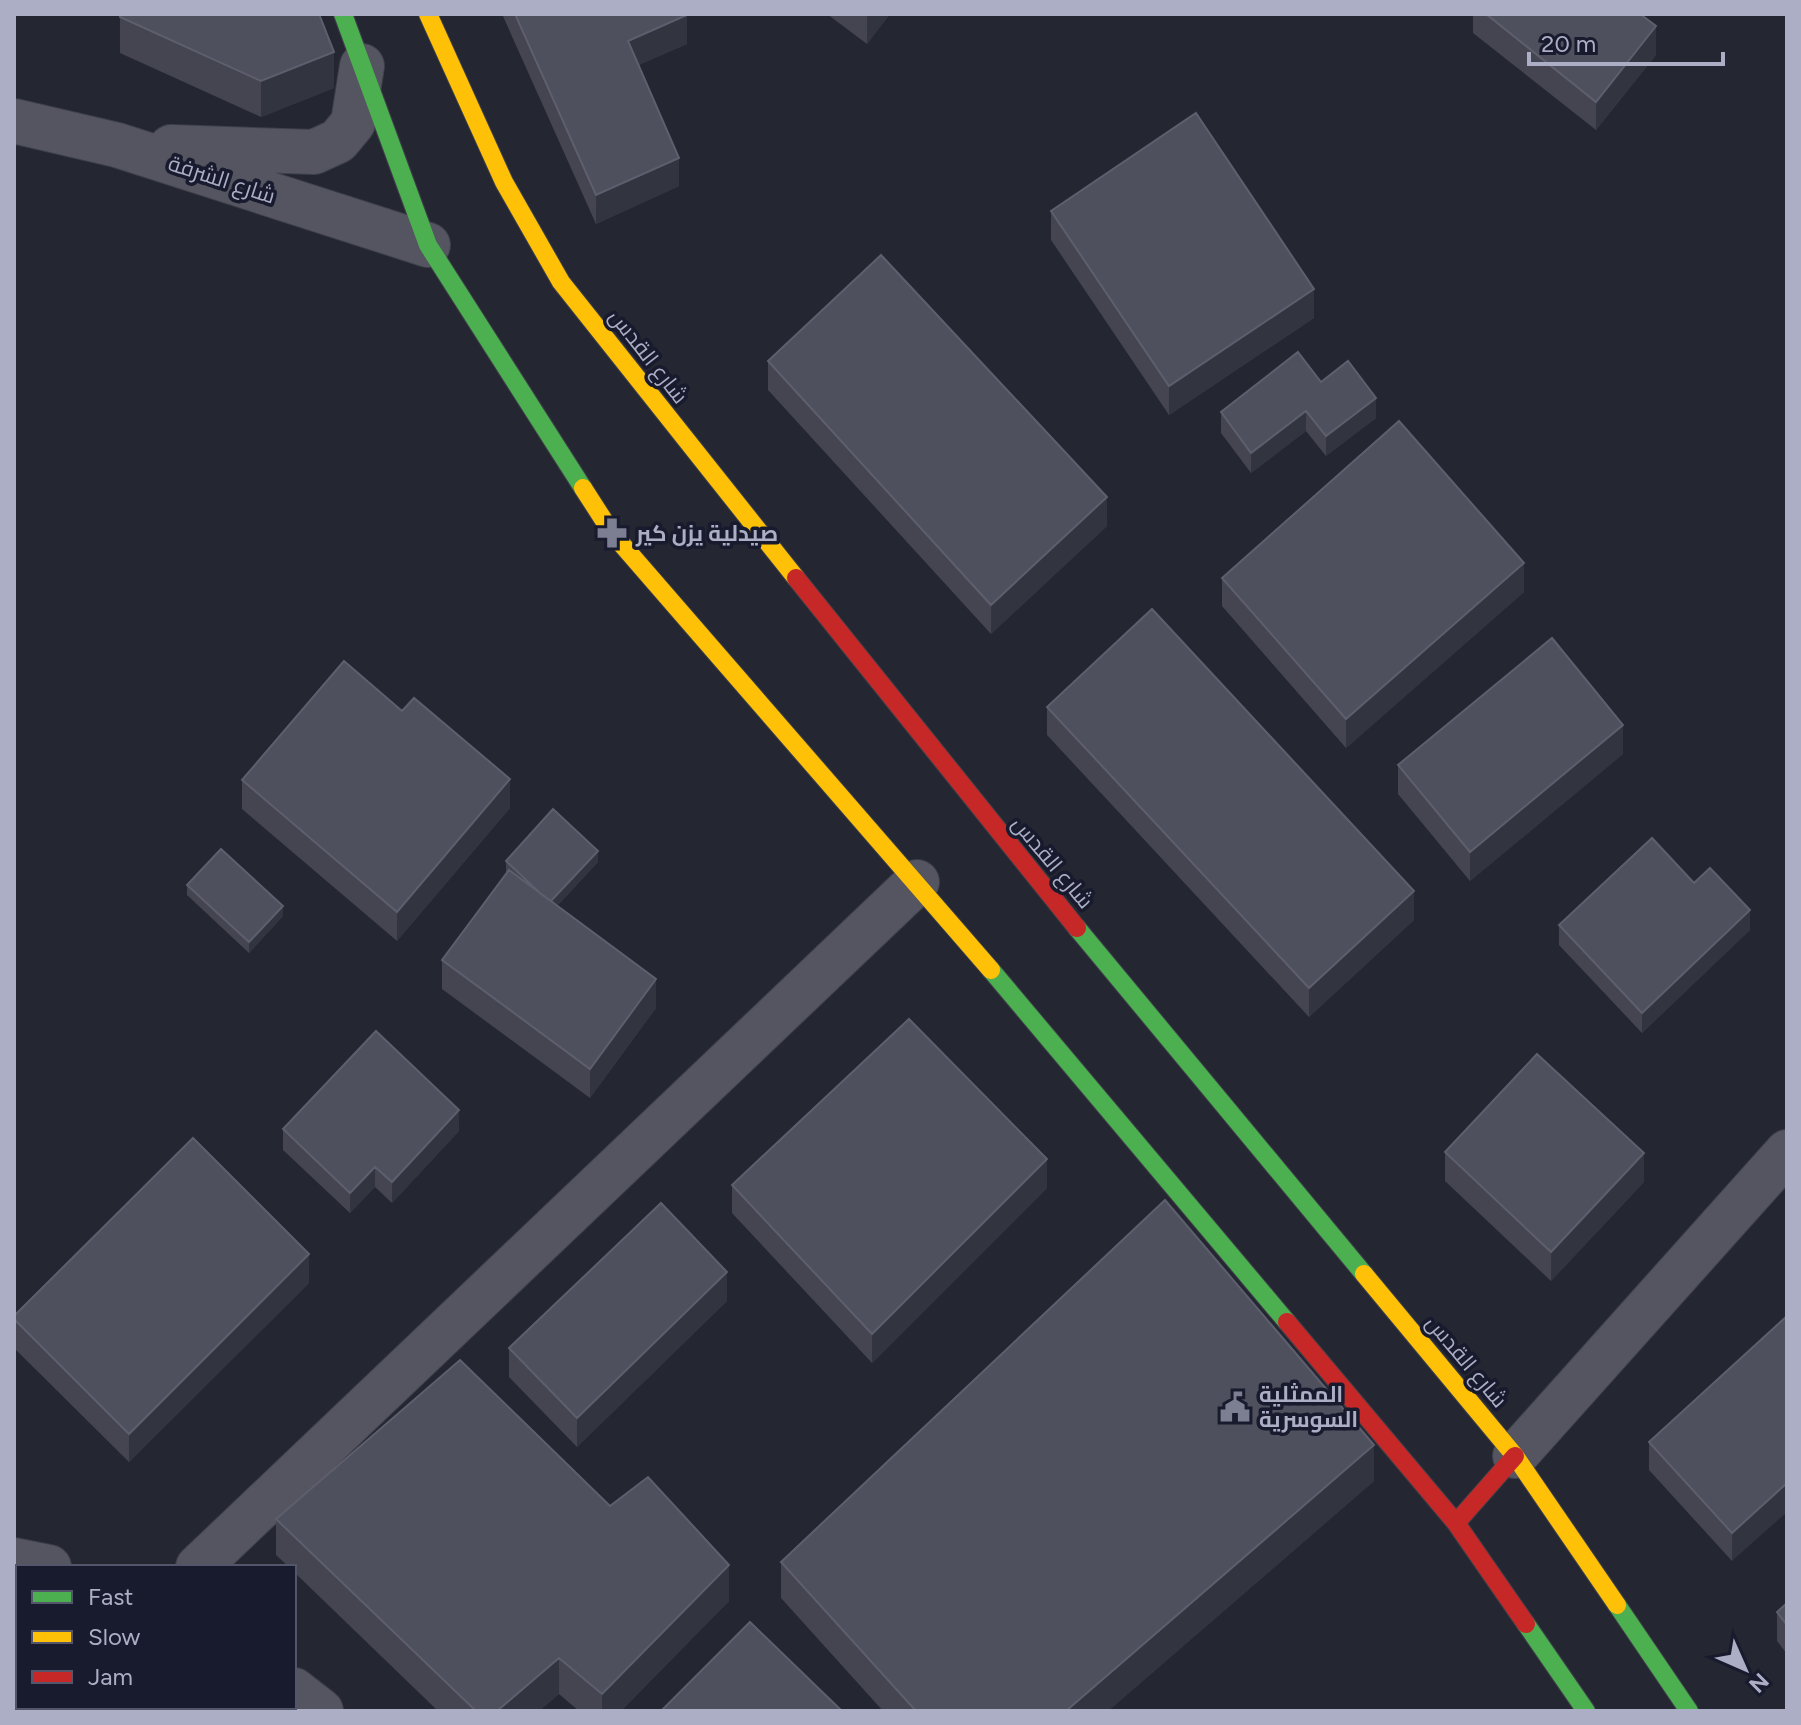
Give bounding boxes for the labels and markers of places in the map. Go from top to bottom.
pharmacy icon: صيدلية يزن كير [595,516,629,550]
place label: صيدلية يزن كير [635,520,778,547]
place label: الممثلية السوسرية [1259,1381,1358,1433]
public building icon: الممثلية السوسرية [1218,1390,1252,1424]

